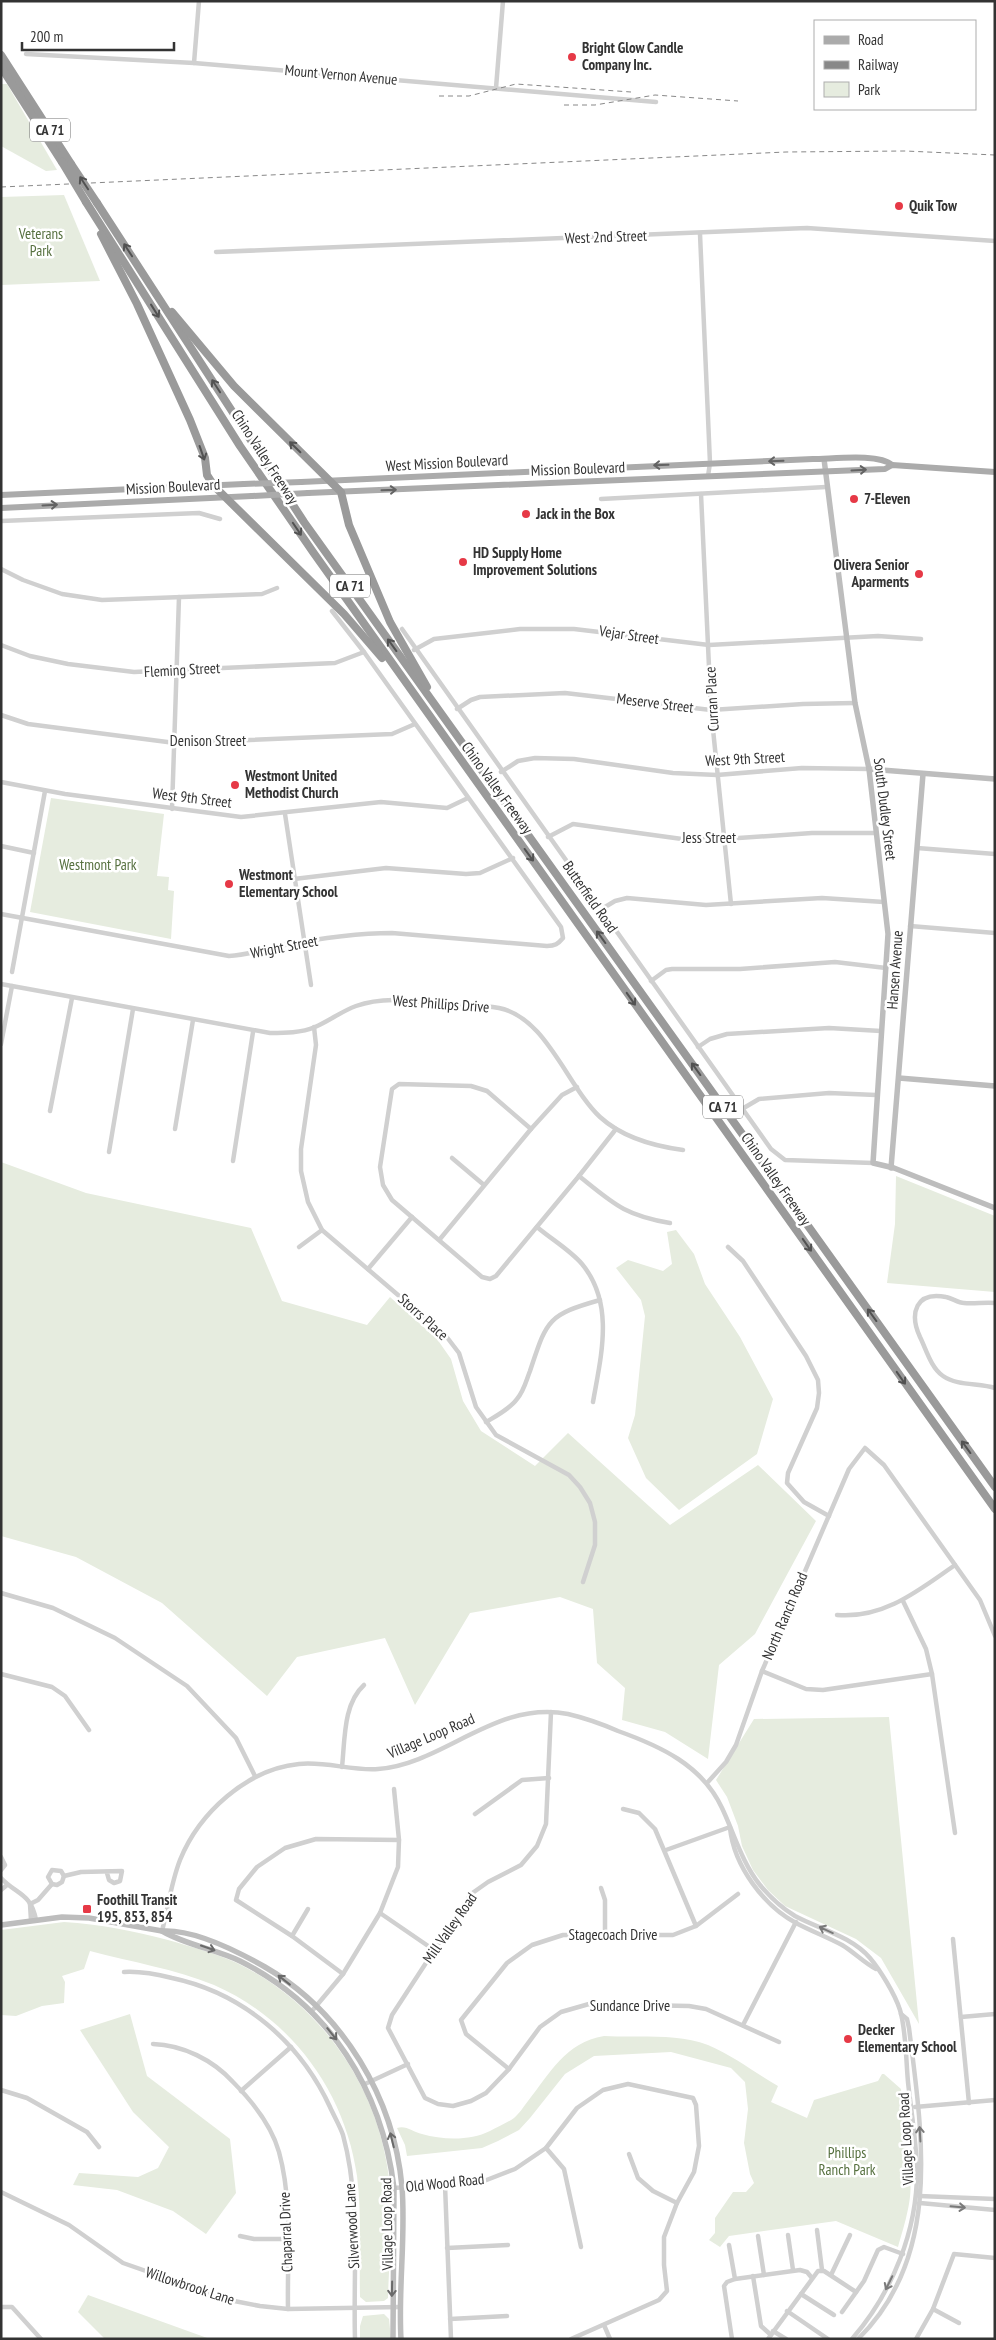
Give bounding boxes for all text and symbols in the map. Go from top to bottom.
scale bar [22,20,175,52]
legend [814,20,976,110]
text: 200 m [30,27,63,46]
text: Road [858,30,884,49]
place label: Bright Glow Candle Company Inc. [582,38,683,74]
marker: Bright Glow Candle Company Inc. [566,51,578,63]
text: Railway [858,55,899,74]
street label: Mount Vernon Avenue [284,60,398,89]
text: Park [858,80,880,99]
road number: CA 71 [30,118,70,142]
one-way arrow [79,177,89,191]
place label: Quik Tow [909,196,958,215]
marker: Quik Tow [893,200,905,212]
park label: Veterans Park [18,224,63,260]
street label: West 2nd Street [565,226,647,247]
one-way arrow [122,243,133,257]
one-way arrow [151,304,161,318]
one-way arrow [210,380,220,394]
street label: Chino Valley Freeway [228,406,303,508]
one-way arrow [289,441,301,453]
one-way arrow [198,445,207,460]
street label: West Mission Boulevard [385,450,509,475]
one-way arrow [768,456,784,465]
street label: Mission Boulevard [530,457,625,480]
one-way arrow [653,461,669,470]
one-way arrow [851,465,867,474]
street label: Mission Boulevard [125,475,221,498]
one-way arrow [381,485,397,494]
place label: 7-Eleven [864,489,911,508]
marker: 7-Eleven [848,493,860,505]
one-way arrow [42,501,58,510]
place label: Jack in the Box [535,504,615,523]
marker: Jack in the Box [520,508,532,520]
one-way arrow [292,522,302,536]
place label: HD Supply Home Improvement Solutions [473,543,597,579]
place label: Olivera Senior Aparments [834,555,910,591]
marker: HD Supply Home Improvement Solutions [457,556,469,568]
marker: Olivera Senior Aparments [913,568,925,580]
road number: CA 71 [330,574,370,598]
street label: Vejar Street [597,621,660,648]
one-way arrow [387,638,397,652]
street label: Fleming Street [143,658,221,681]
street label: Curran Place [700,666,723,732]
street label: Meserve Street [616,688,695,717]
street label: Denison Street [170,731,246,750]
street label: Chino Valley Freeway [458,738,537,838]
street label: West 9th Street [705,747,785,770]
street label: South Dudley Street [870,757,901,861]
place label: Westmont United Methodist Church [244,766,339,802]
marker: Westmont United Methodist Church [229,779,241,791]
street label: West 9th Street [151,783,233,812]
street label: Jess Street [681,828,736,847]
one-way arrow [524,848,534,862]
park label: Westmont Park [59,855,137,874]
street label: Butterfield Road [559,857,622,936]
place label: Westmont Elementary School [238,865,338,901]
marker: Westmont Elementary School [223,878,235,890]
one-way arrow [596,930,606,944]
street label: Hansen Avenue [882,930,907,1010]
street label: Wright Street [249,931,319,962]
street label: West Phillips Drive [392,991,490,1016]
one-way arrow [626,992,636,1006]
one-way arrow [690,1063,701,1076]
road number: CA 71 [703,1096,743,1118]
street label: Chino Valley Freeway [737,1129,816,1229]
one-way arrow [802,1238,812,1252]
street label: Storrs Place [394,1289,452,1344]
one-way arrow [867,1308,877,1322]
one-way arrow [896,1371,906,1385]
one-way arrow [961,1440,971,1454]
street label: North Ranch Road [758,1569,812,1663]
street label: Village Loop Road [383,1709,477,1763]
street label: Mill Valley Road [418,1889,481,1967]
place label: Foothill Transit 195, 853, 854 [97,1890,178,1926]
marker: Foothill Transit 195, 853, 854 [81,1903,93,1915]
street label: Stagecoach Drive [568,1925,658,1944]
one-way arrow [819,1925,834,1934]
one-way arrow [200,1944,215,1953]
one-way arrow [278,1974,291,1985]
street label: Sundance Drive [590,1996,670,2015]
place label: Decker Elementary School [858,2020,957,2056]
one-way arrow [327,2028,338,2041]
marker: Decker Elementary School [842,2033,854,2045]
street label: Village Loop Road [894,2092,917,2187]
one-way arrow [915,2126,925,2142]
one-way arrow [387,2132,397,2148]
park label: Phillips Ranch Park [818,2143,876,2179]
street label: Old Wood Road [405,2169,485,2196]
street label: Village Loop Road [376,2177,397,2272]
street label: Silverwood Lane [340,2183,363,2269]
street label: Chaparral Drive [275,2192,296,2272]
one-way arrow [949,2202,965,2211]
street label: Willowbrook Lane [143,2262,237,2309]
one-way arrow [884,2275,894,2290]
one-way arrow [387,2280,397,2297]

